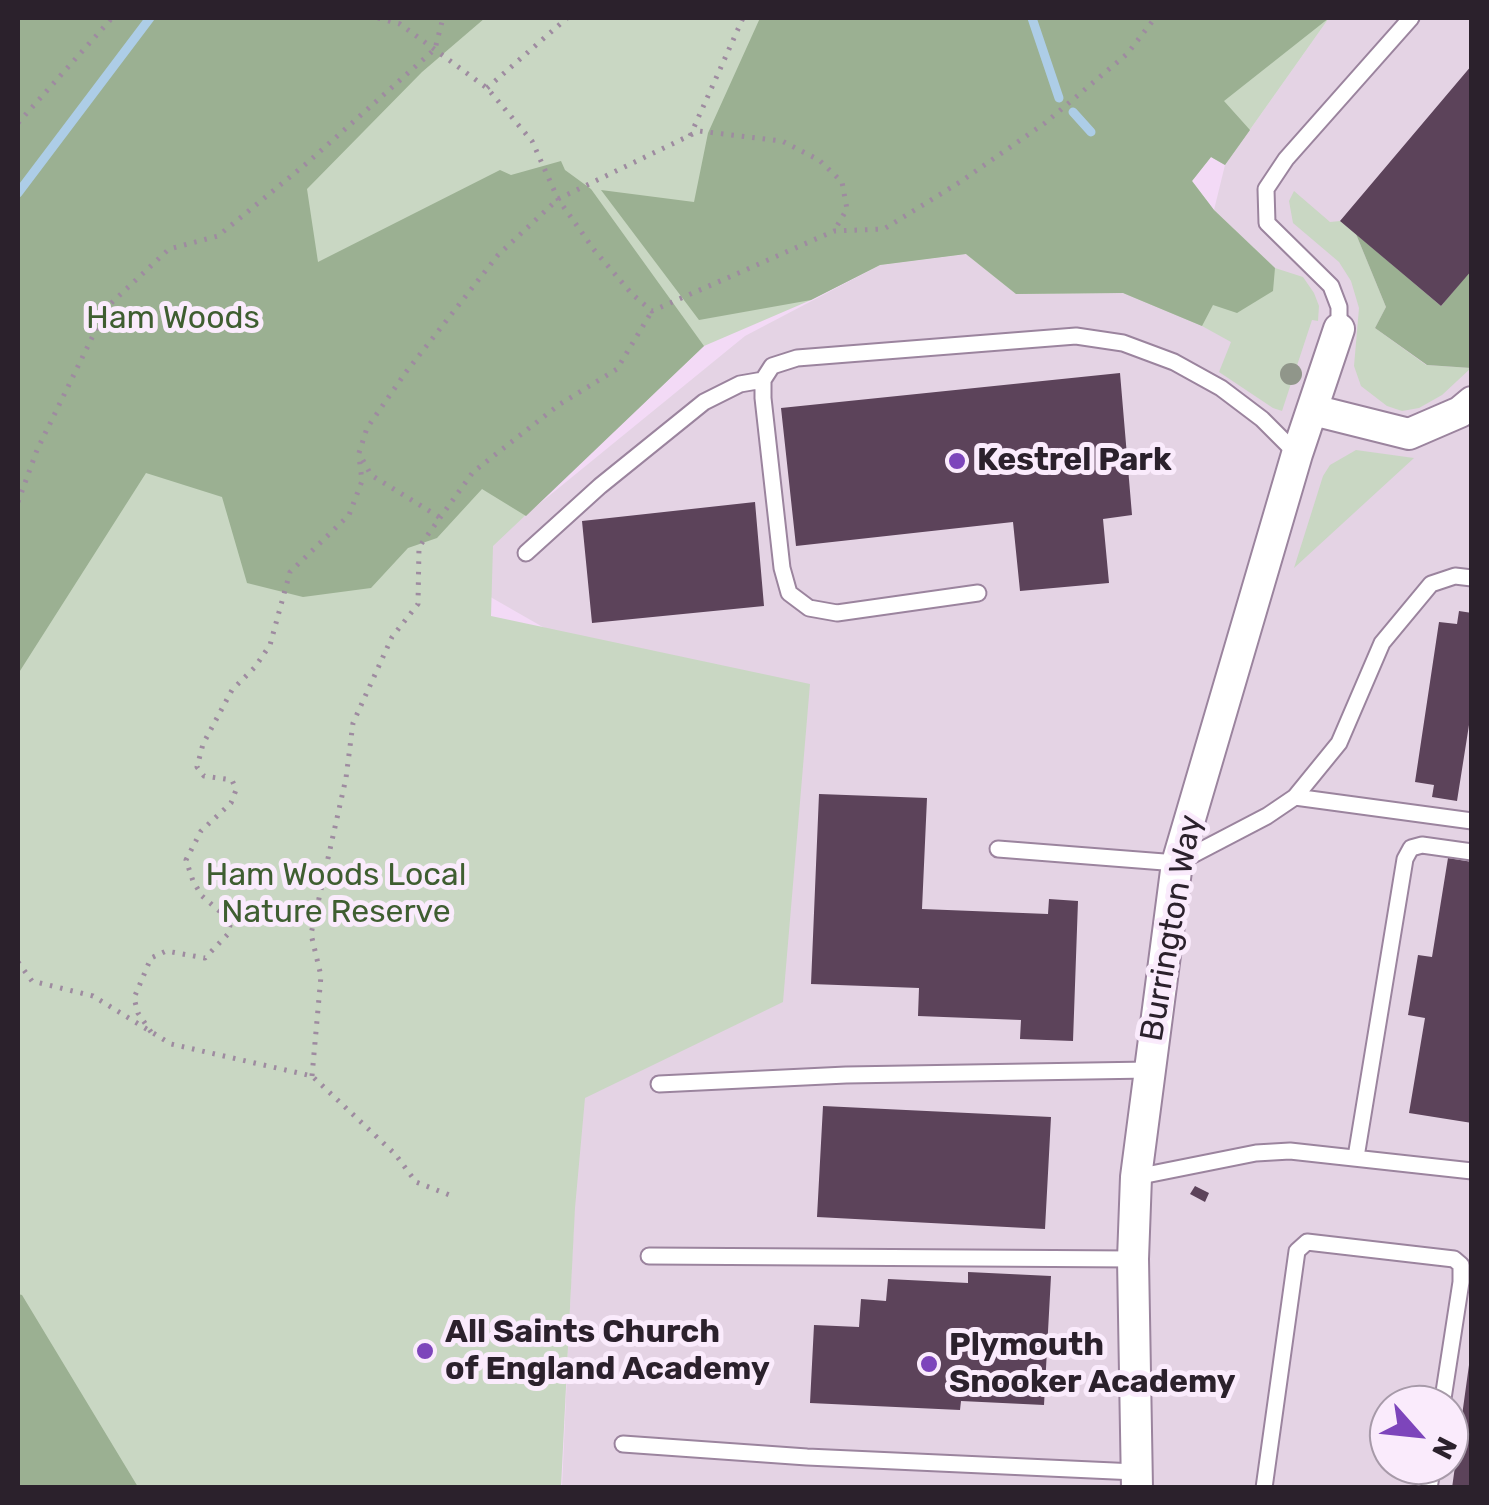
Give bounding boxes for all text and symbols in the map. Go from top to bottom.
park label: Ham Woods [86,300,260,338]
place label: Kestrel Park [977,442,1172,480]
marker: Kestrel Park [946,450,968,472]
street label: Burrington Way [1133,812,1211,1044]
park label: Ham Woods Local Nature Reserve [206,857,466,932]
place label: All Saints Church of England Academy [445,1314,770,1389]
place label: Plymouth Snooker Academy [949,1327,1236,1402]
marker: All Saints Church of England Academy [414,1340,436,1362]
marker: Plymouth Snooker Academy [918,1353,940,1375]
north arrow [1369,1385,1469,1485]
text: N [1425,1431,1464,1464]

